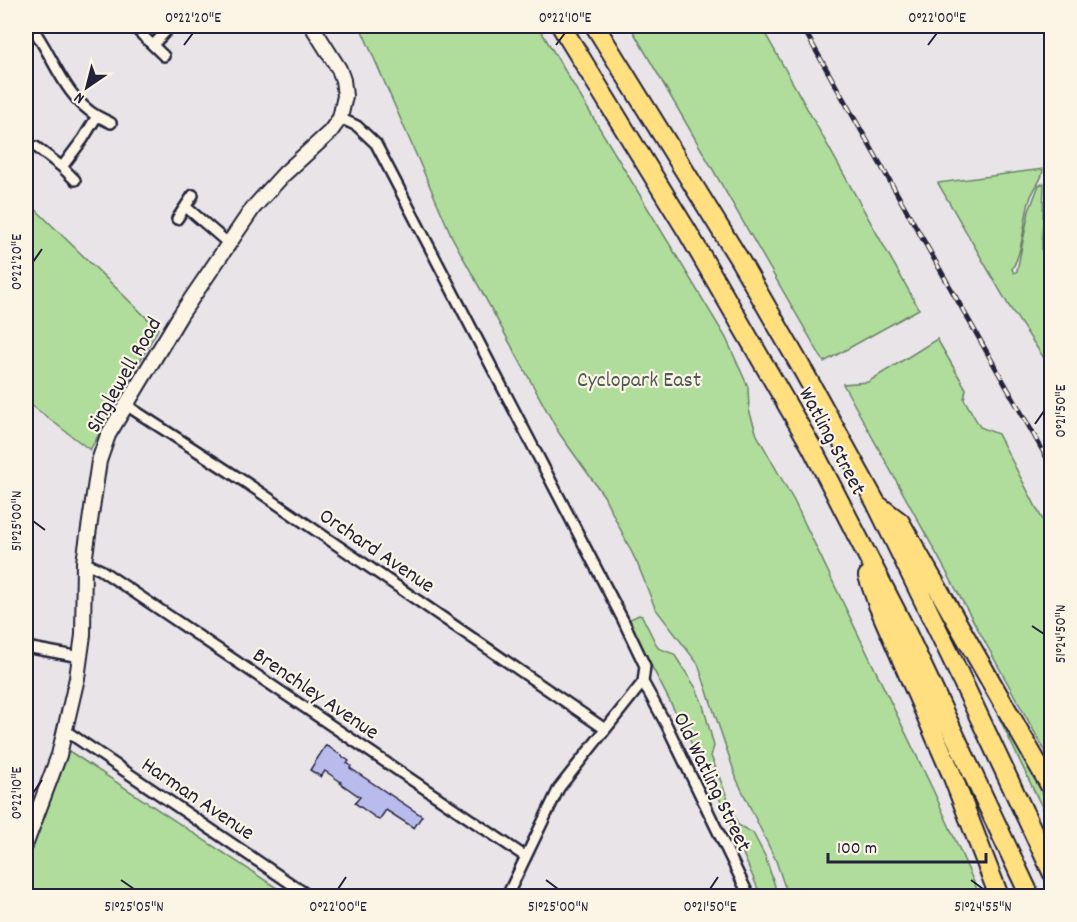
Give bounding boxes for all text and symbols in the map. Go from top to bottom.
text: 0°22'20"E [165,8,221,30]
text: 0°22'10"E [539,8,592,30]
text: 0°22'00"E [908,8,966,30]
north arrow [57,57,117,117]
text: N [70,85,90,109]
text: 0°22'20"E [7,234,29,290]
street label: Singlewell Road [79,312,171,439]
park label: Cyclopark East [577,366,701,397]
street label: Watling Street [789,382,872,501]
text: 0°21'50"E [1051,384,1073,438]
text: 51°25'00"N [7,491,29,551]
street label: Orchard Avenue [312,502,440,602]
text: 51°24'50"N [1051,605,1073,663]
street label: Brenchley Avenue [246,641,384,749]
street label: Old Watling Street [664,707,758,858]
street label: Harman Avenue [134,751,260,849]
text: 0°22'10"E [7,766,29,819]
scale bar [828,826,986,864]
text: 100 m [837,837,877,862]
text: 51°25'05"N [104,897,164,919]
text: 0°22'00"E [309,897,367,919]
text: 51°25'00"N [528,897,588,919]
text: 0°21'50"E [683,897,737,919]
text: 51°24'55"N [954,897,1012,919]

